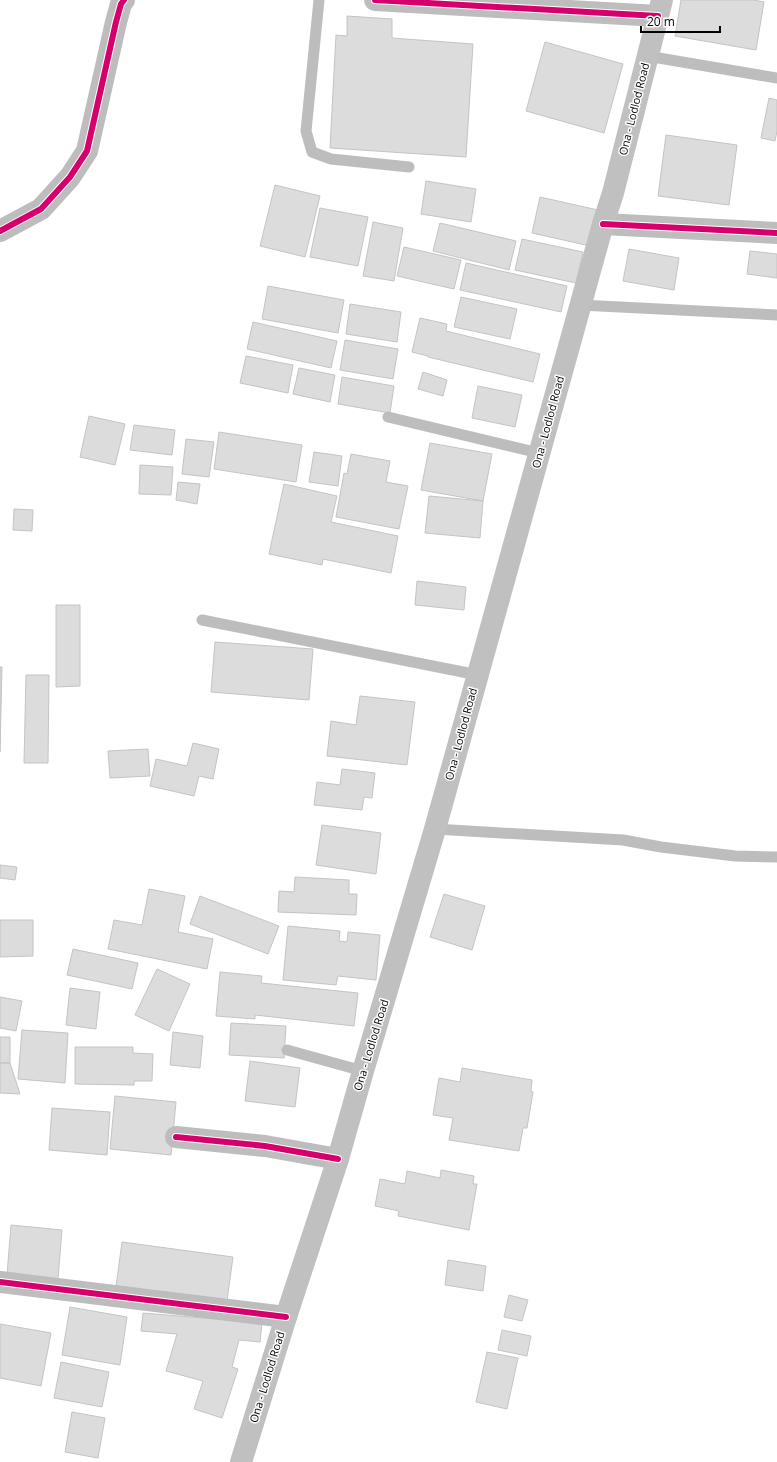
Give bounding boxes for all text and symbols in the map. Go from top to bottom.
scale bar [641,8,720,34]
text: 20 m [647,13,675,30]
street label: Ona - Lodlod Road [615,61,652,157]
street label: Ona - Lodlod Road [528,374,567,470]
street label: Ona - Lodlod Road [441,686,480,782]
street label: Ona - Lodlod Road [349,997,392,1092]
street label: Ona - Lodlod Road [245,1329,288,1424]

